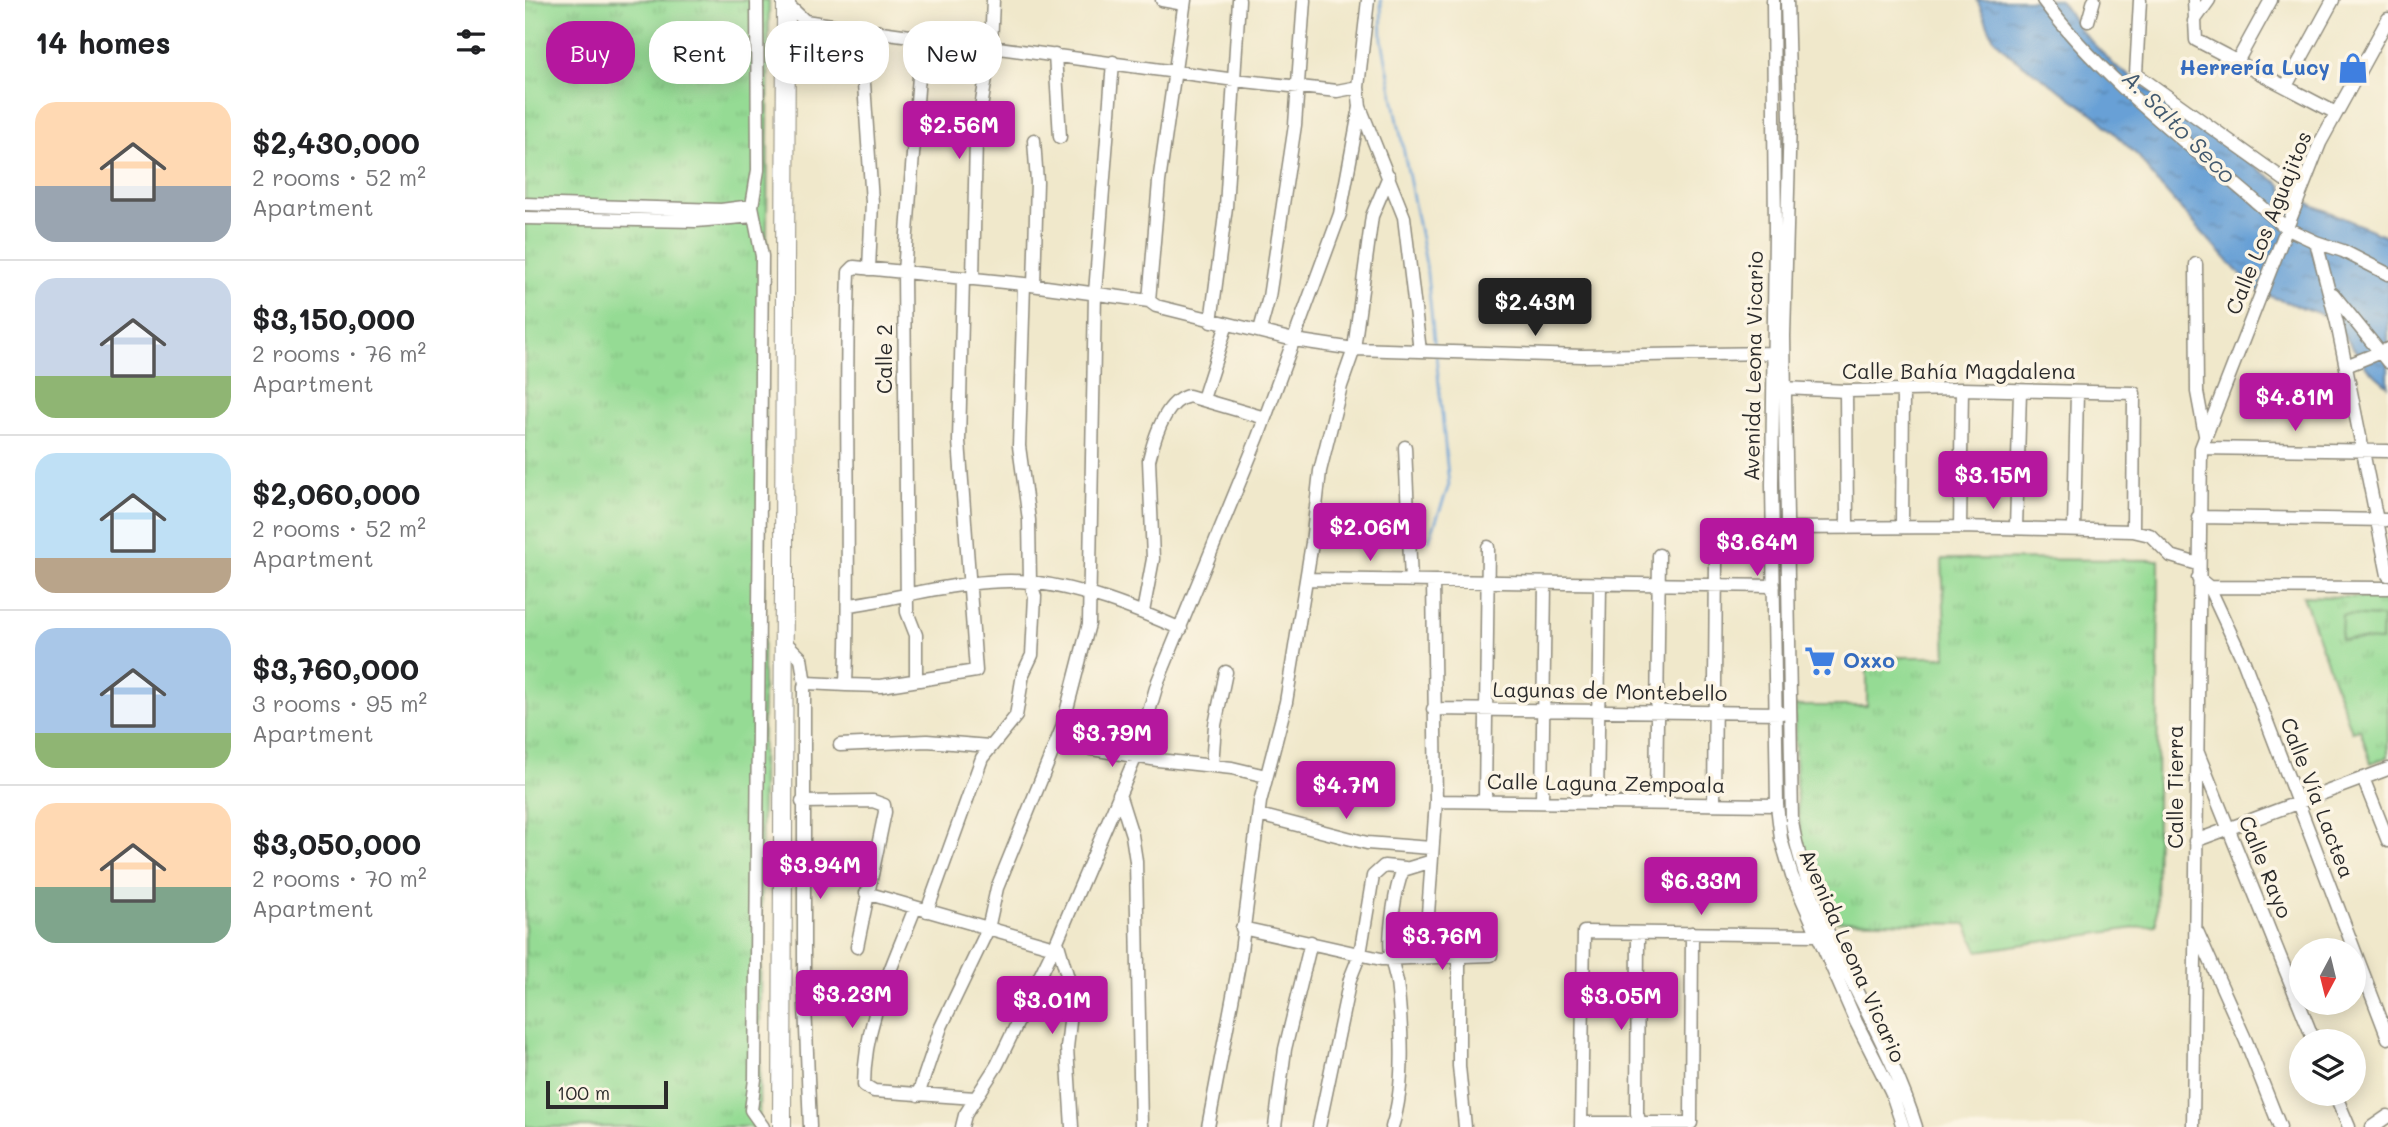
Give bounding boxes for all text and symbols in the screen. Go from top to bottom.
chip: Buy [546,21,635,84]
chip: Rent [649,21,751,84]
chip: Filters [765,21,889,84]
chip: New [903,21,1002,84]
text: 14 homes [35,22,171,62]
icon: filters [452,23,490,61]
shop icon: Herrería Lucy [2336,51,2370,85]
place label: Herrería Lucy [2179,53,2330,81]
water label: A. Salto Seco [2117,63,2243,189]
pin: $2.56M [902,102,1016,161]
text: $2.56M [919,109,999,139]
text: $2,430,000 [252,122,420,162]
street label: Calle Los Aguajitos [2218,127,2317,318]
icon: home [91,130,175,214]
text: 2 rooms · 52 m² [252,162,426,192]
text: Apartment [252,192,374,222]
street label: Avenida Leona Vicario [1737,251,1768,481]
pin: $2.43M [1478,278,1592,338]
text: $2.43M [1494,286,1576,316]
text: $3,150,000 [252,298,415,338]
icon: home [91,306,175,390]
street label: Calle 2 [870,324,897,394]
text: 2 rooms · 76 m² [252,338,426,368]
street label: Calle Bahía Magdalena [1842,357,2076,384]
text: Apartment [252,368,374,398]
pin: $4.81M [2238,374,2352,433]
text: $4.81M [2256,381,2334,411]
pin: $3.15M [1936,452,2050,511]
text: $3.15M [1954,459,2032,489]
text: $2,060,000 [252,473,420,513]
icon: home [91,481,175,565]
pin: $2.06M [1313,504,1427,563]
text: $2.06M [1329,511,1411,541]
text: 2 rooms · 52 m² [252,513,426,543]
pin: $3.64M [1700,518,1814,578]
text: $3.64M [1716,526,1798,556]
text: Apartment [252,543,374,573]
supermarket icon: Oxxo [1803,644,1837,678]
place label: Oxxo [1843,646,1895,673]
text: $3,760,000 [252,648,419,688]
icon: home [91,656,175,740]
street label: Lagunas de Montebello [1492,675,1728,706]
text: 3 rooms · 95 m² [252,688,427,718]
pin: $3.79M [1055,710,1169,769]
street label: Calle Vía Lactea [2275,713,2361,882]
text: $3.79M [1072,717,1152,747]
text: Apartment [252,718,374,748]
street label: Calle Tierra [2161,725,2188,849]
pin: $4.7M [1297,762,1395,821]
street label: Calle Laguna Zempoala [1487,767,1725,798]
text: $4.7M [1312,769,1380,799]
street label: Calle Rayo [2234,811,2299,922]
text: $3,050,000 [252,823,421,863]
icon: home [91,831,175,915]
pin: $3.94M [763,842,877,901]
street label: Avenida Leona Vicario [1794,845,1913,1066]
text: $3.94M [779,849,861,879]
pin: $6.33M [1644,858,1758,917]
text: 2 rooms · 70 m² [252,863,427,893]
text: $6.33M [1660,865,1742,895]
text: Apartment [252,893,374,923]
pin: $3.76M [1385,912,1499,972]
text: $3.76M [1402,920,1482,950]
north arrow [2289,938,2366,1015]
map controls [2289,938,2366,1106]
pin: $3.23M [795,970,909,1030]
pin: $3.05M [1564,972,1678,1032]
pin: $3.01M [995,976,1109,1036]
text: $3.23M [812,978,892,1008]
text: $3.05M [1580,980,1662,1010]
text: $3.01M [1013,984,1091,1014]
button: layers [2289,1029,2366,1106]
scale bar [546,1078,669,1110]
text: 100 m [557,1080,610,1105]

